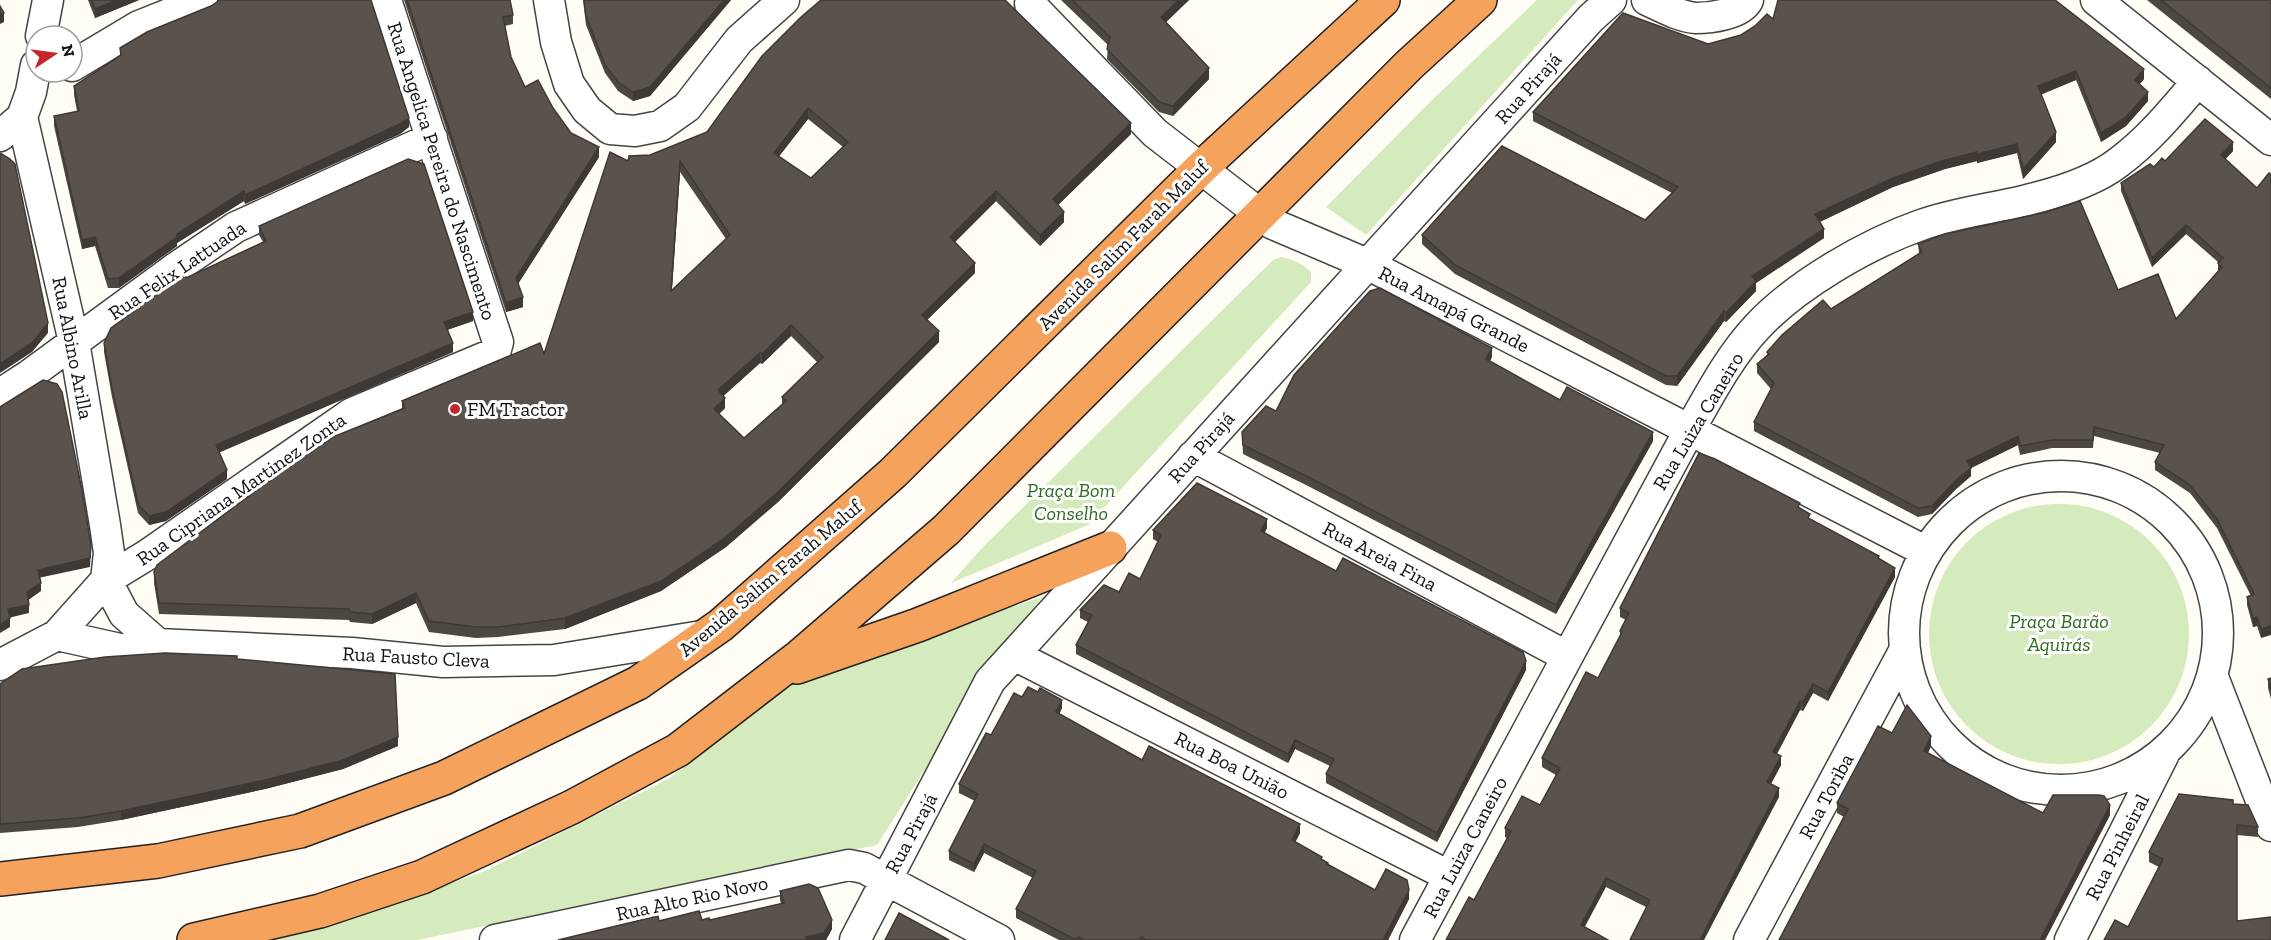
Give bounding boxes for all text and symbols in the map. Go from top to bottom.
street label: Rua Angelica Pereira do Nascimento [382,19,502,323]
north arrow [24,24,84,84]
text: N [58,43,79,59]
street label: Rua Pirajá [1490,47,1566,129]
street label: Avenida Salim Farah Maluf [1033,154,1214,335]
street label: Rua Felix Lattuada [104,215,251,325]
street label: Rua Amapá Grande [1375,261,1533,357]
street label: Rua Albino Arilla [47,275,99,422]
street label: Rua Luiza Caneiro [1647,348,1749,494]
place label: FM Tractor [467,397,565,421]
marker: FM Tractor [448,402,462,416]
street label: Rua Pirajá [1163,406,1239,488]
street label: Rua Cipriana Martinez Zonta [132,407,351,571]
park label: Praça Bom Conselho [1027,478,1116,525]
street label: Avenida Salim Farah Maluf [674,494,867,661]
street label: Rua Areia Fina [1319,516,1441,596]
park label: Praça Barão Aquirás [2009,609,2109,656]
street label: Rua Fausto Cleva [342,641,491,673]
street label: Rua Boa União [1171,726,1293,804]
street label: Rua Toriba [1794,749,1859,843]
street label: Rua Luiza Caneiro [1418,772,1512,922]
street label: Rua Pirajá [880,788,942,877]
street label: Rua Pinheiral [2080,790,2154,904]
street label: Rua Alto Rio Novo [614,870,770,926]

